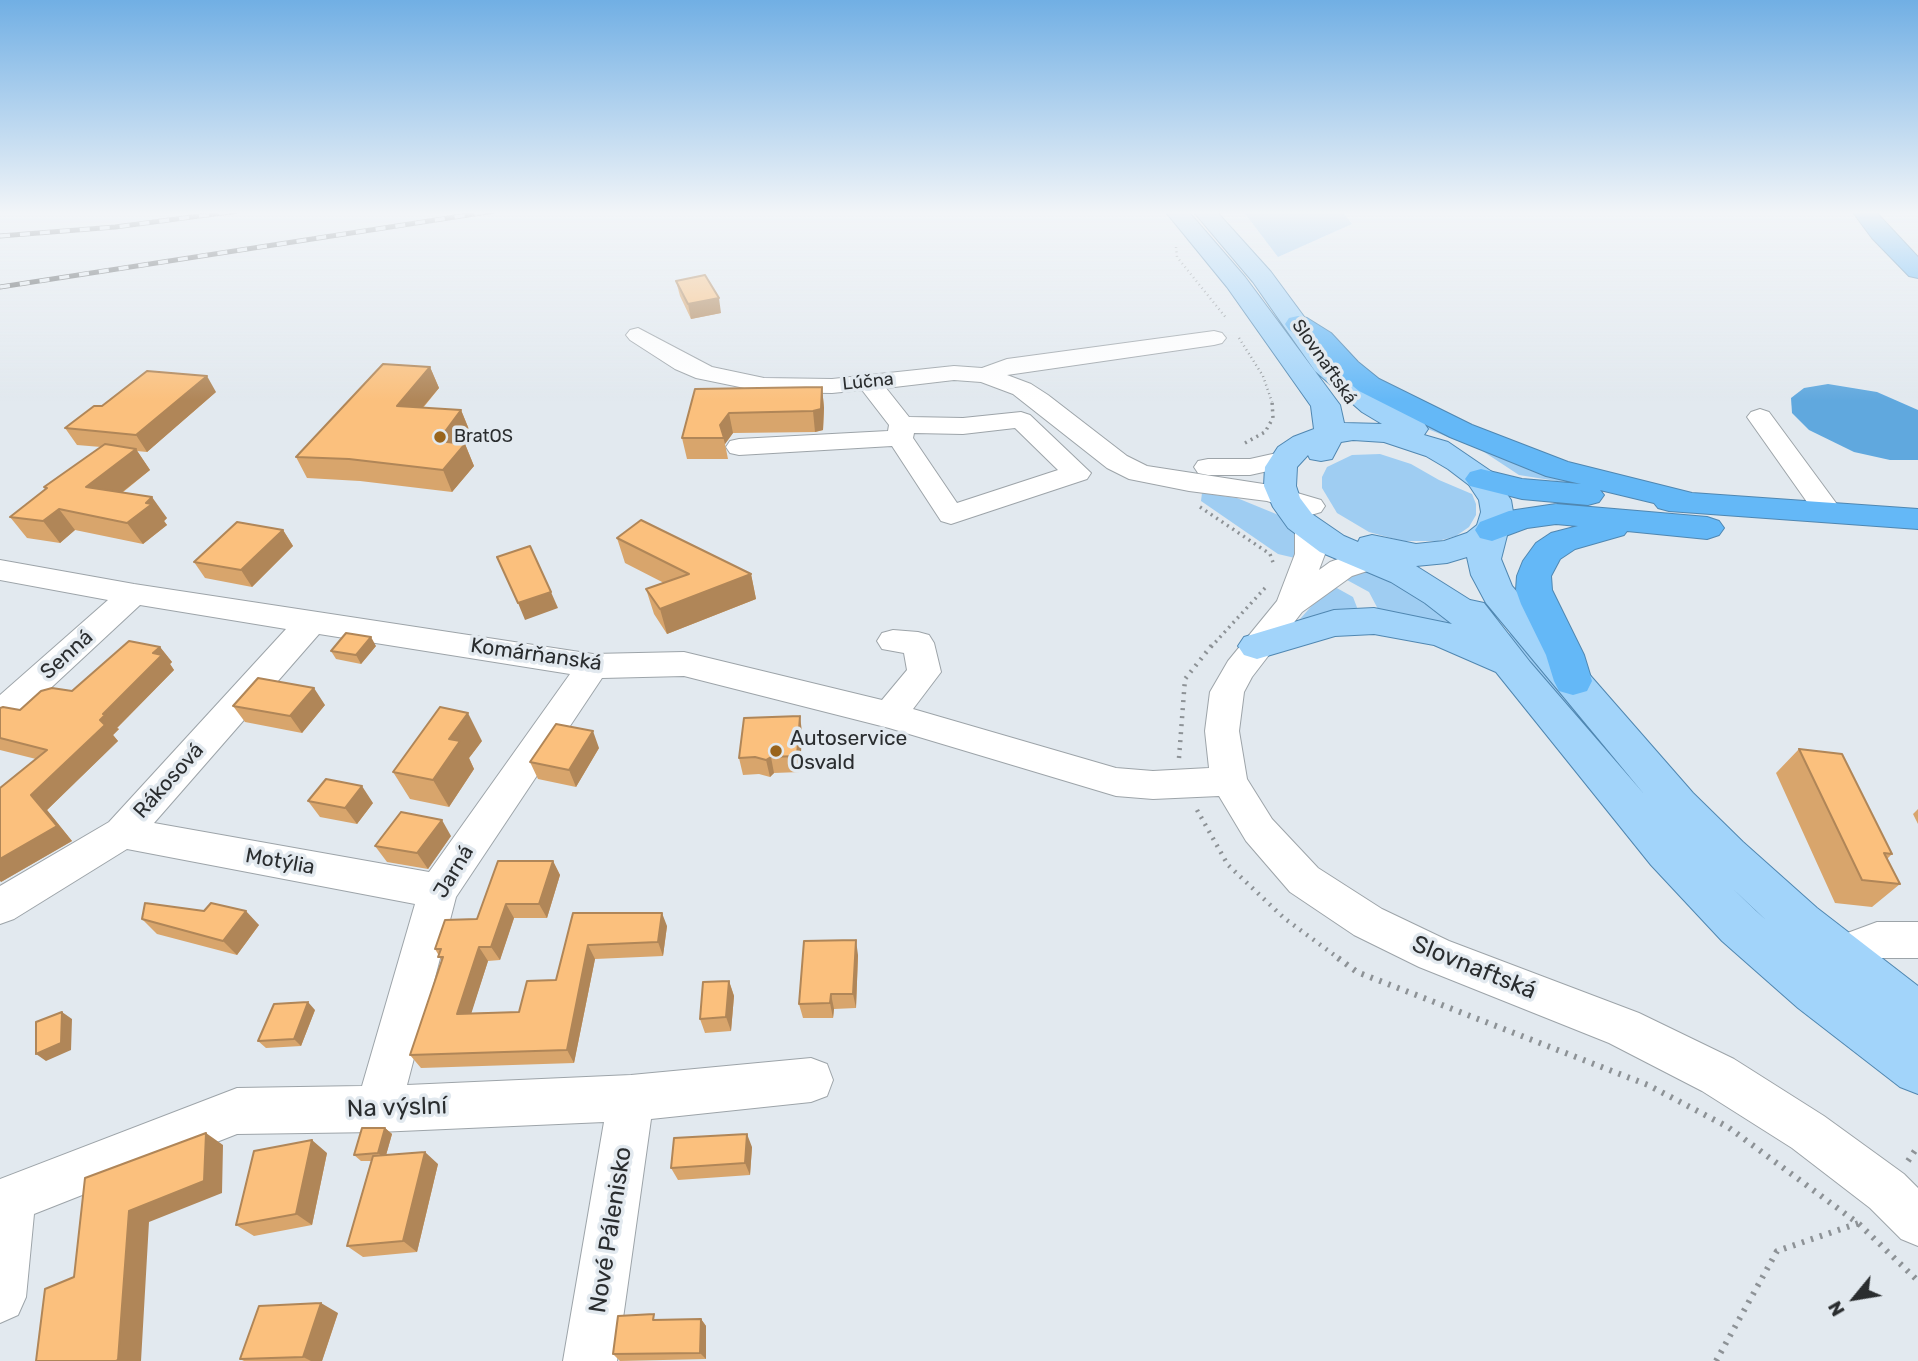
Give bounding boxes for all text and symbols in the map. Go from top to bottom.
street label: Slovnaftská [1287,315,1361,409]
street label: Lúčna [841,369,895,395]
place label: BratOS [454,426,513,448]
marker: BratOS [432,429,448,445]
street label: Senná [36,625,98,685]
street label: Komárňanská [469,633,603,677]
place label: Autoservice Osvald [790,726,907,776]
street label: Rákosová [129,738,209,824]
marker: Autoservice Osvald [768,743,784,759]
street label: Jarná [428,841,480,903]
street label: Motýlia [243,843,317,881]
street label: Slovnaftská [1408,930,1540,1006]
street label: Na výslní [346,1092,448,1124]
street label: Nové Pálenisko [584,1145,638,1315]
north arrow [1820,1263,1890,1333]
text: N [1823,1297,1850,1320]

